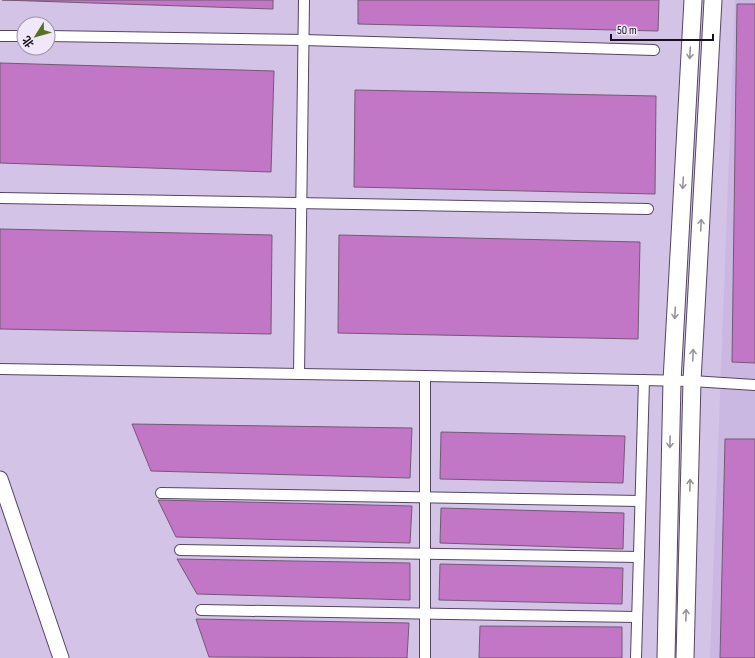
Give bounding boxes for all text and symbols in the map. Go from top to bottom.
north arrow [16,16,56,56]
scale bar [611,16,713,42]
text: 50 m [617,23,637,38]
text: 北 [20,33,37,50]
one-way arrow [686,46,693,59]
one-way arrow [679,176,686,189]
one-way arrow [697,219,704,232]
one-way arrow [672,306,679,319]
one-way arrow [690,349,697,362]
one-way arrow [667,435,674,448]
one-way arrow [686,479,694,492]
one-way arrow [683,609,690,622]

